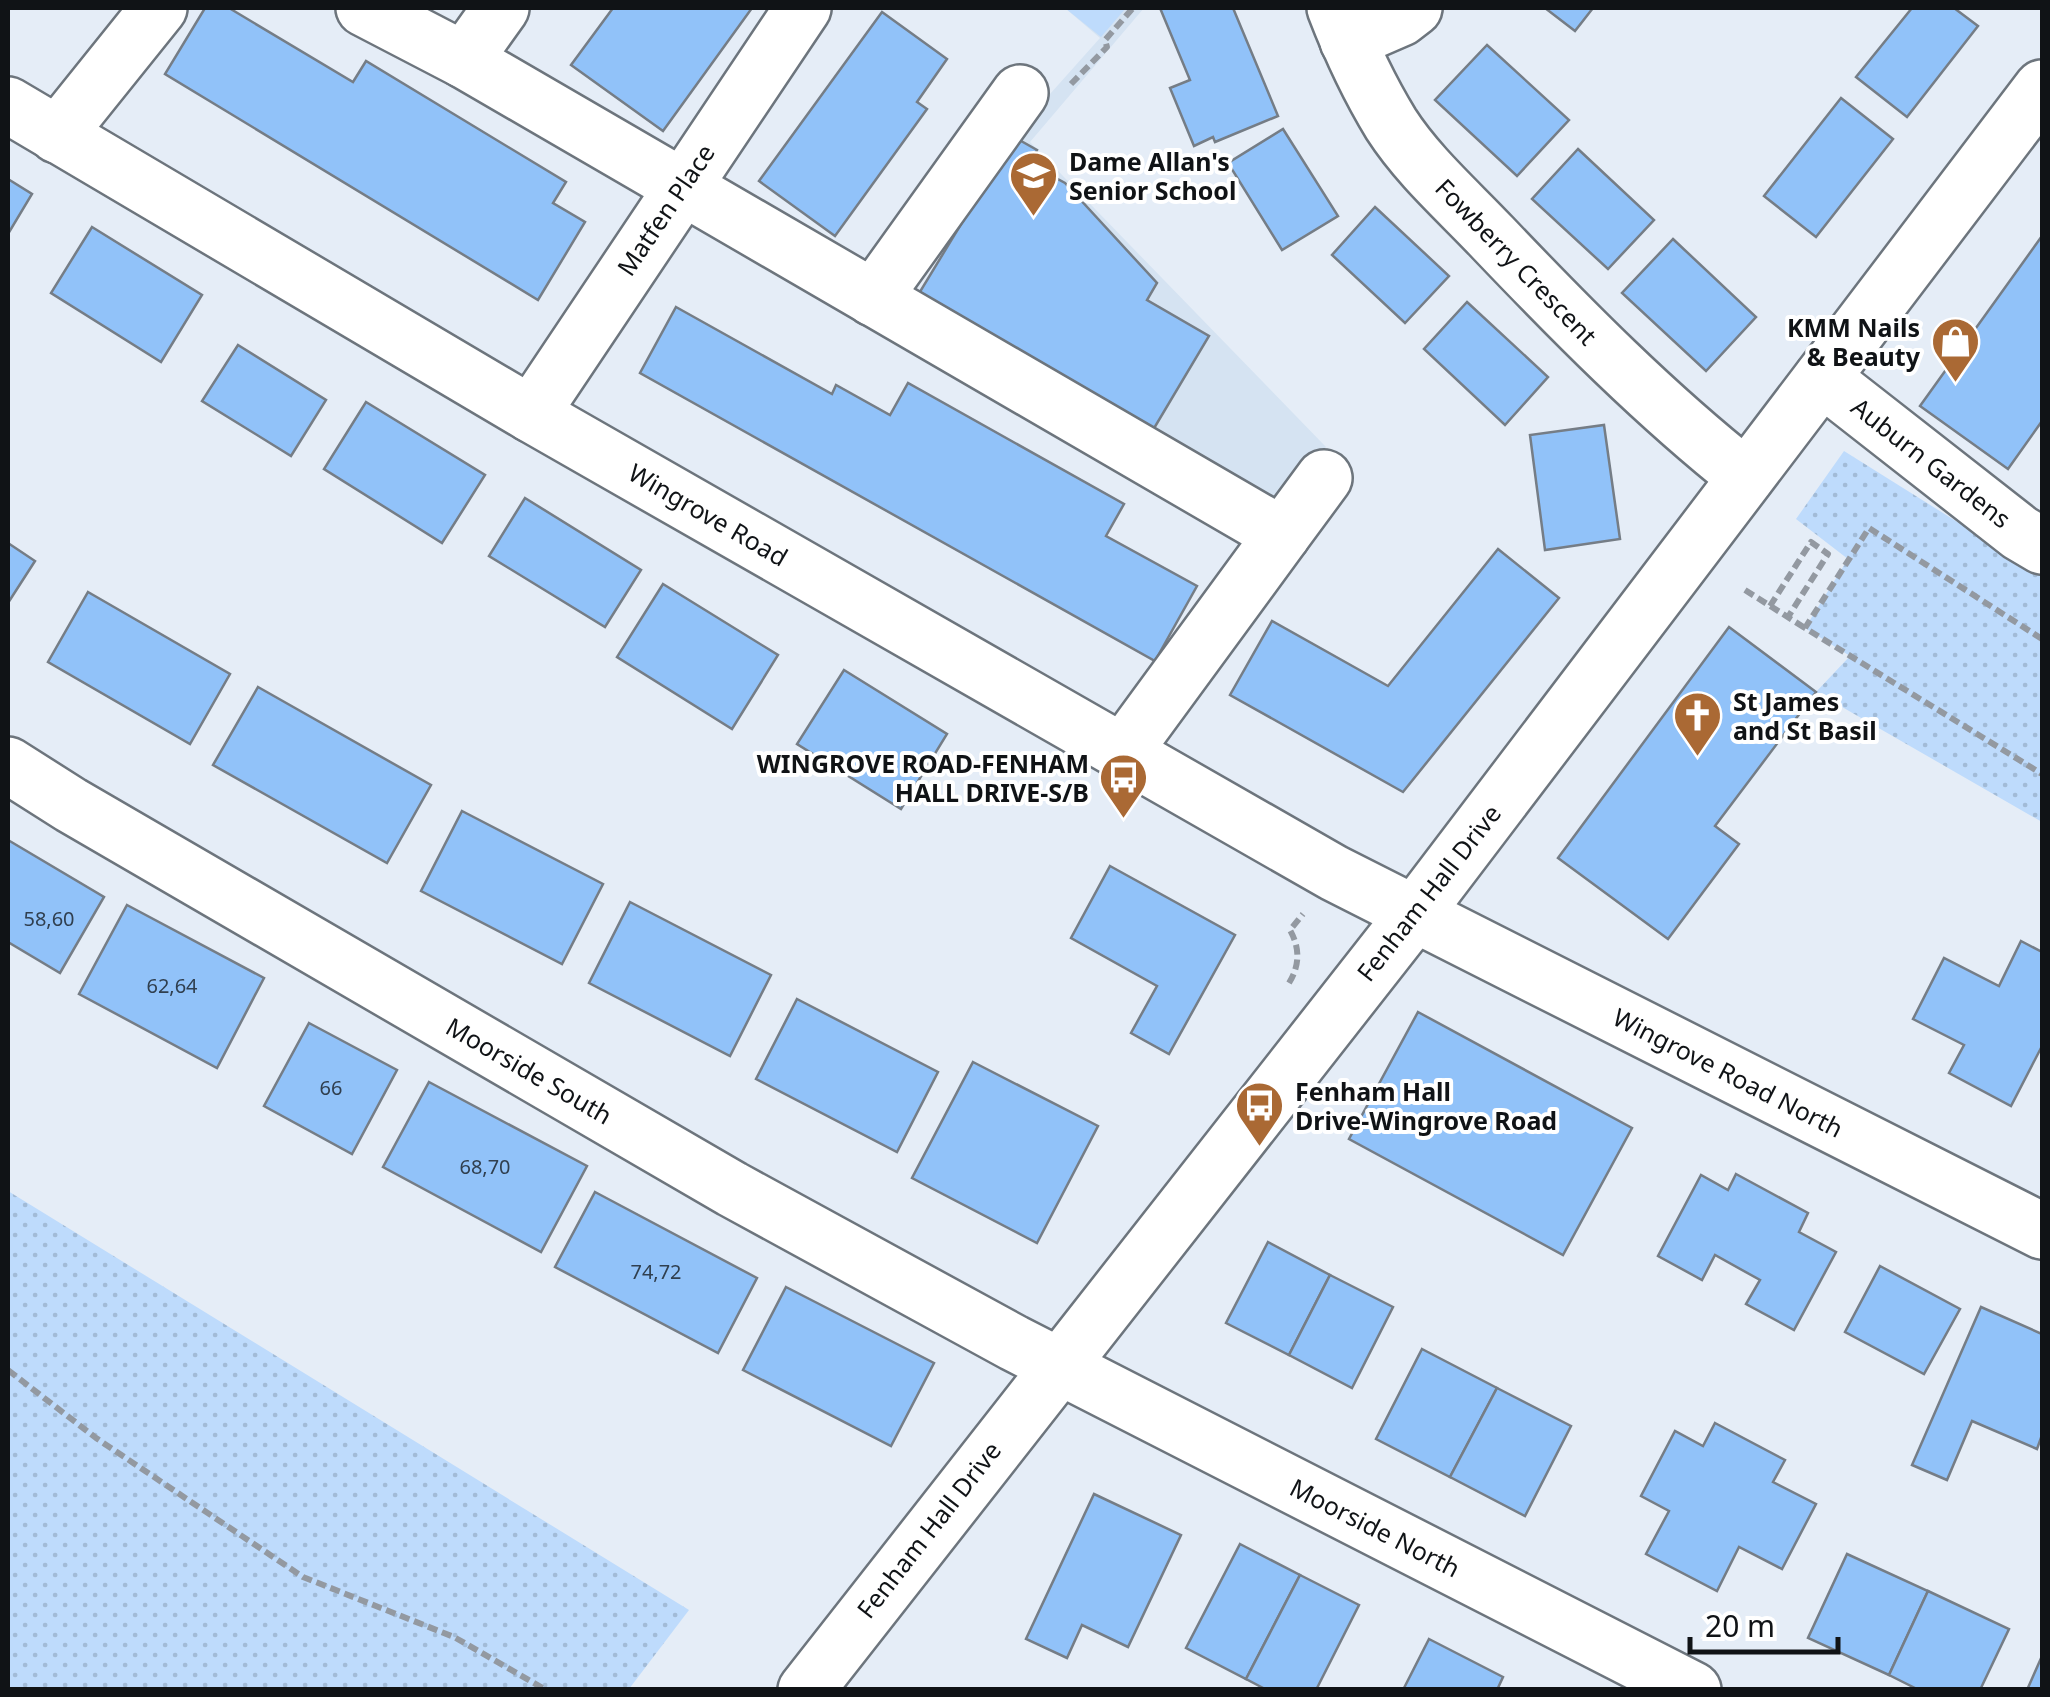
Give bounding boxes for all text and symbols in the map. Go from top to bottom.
street label: Matfen Place [609,137,722,282]
place label: Dame Allan's Senior School [1069,144,1236,207]
school or university icon: Dame Allan's Senior School [1008,150,1060,218]
street label: Fowberry Crescent [1428,171,1605,352]
place label: KMM Nails & Beauty [1787,310,1921,373]
shop icon: KMM Nails & Beauty [1929,316,1981,384]
street label: Auburn Gardens [1845,389,2018,535]
street label: Wingrove Road [623,455,794,573]
place label: St James and St Basil [1733,684,1877,747]
church icon: St James and St Basil [1672,690,1724,758]
place label: WINGROVE ROAD-FENHAM HALL DRIVE-S/B [757,746,1089,809]
bus stop icon: WINGROVE ROAD-FENHAM HALL DRIVE-S/B [1098,752,1150,820]
street label: Fenham Hall Drive [1348,797,1508,988]
house number: 58,60 [23,905,75,932]
house number: 62,64 [146,972,198,999]
street label: Wingrove Road North [1608,999,1849,1145]
street label: Moorside South [440,1009,619,1131]
house number: 66 [320,1074,342,1101]
place label: Fenham Hall Drive-Wingrove Road [1295,1074,1557,1137]
bus stop icon: Fenham Hall Drive-Wingrove Road [1234,1080,1286,1148]
house number: 68,70 [459,1153,511,1180]
house number: 74,72 [630,1258,682,1285]
street label: Fenham Hall Drive [848,1434,1008,1625]
street label: Moorside North [1285,1470,1466,1585]
scale bar [1690,1592,1838,1654]
text: 20 m [1705,1605,1775,1646]

